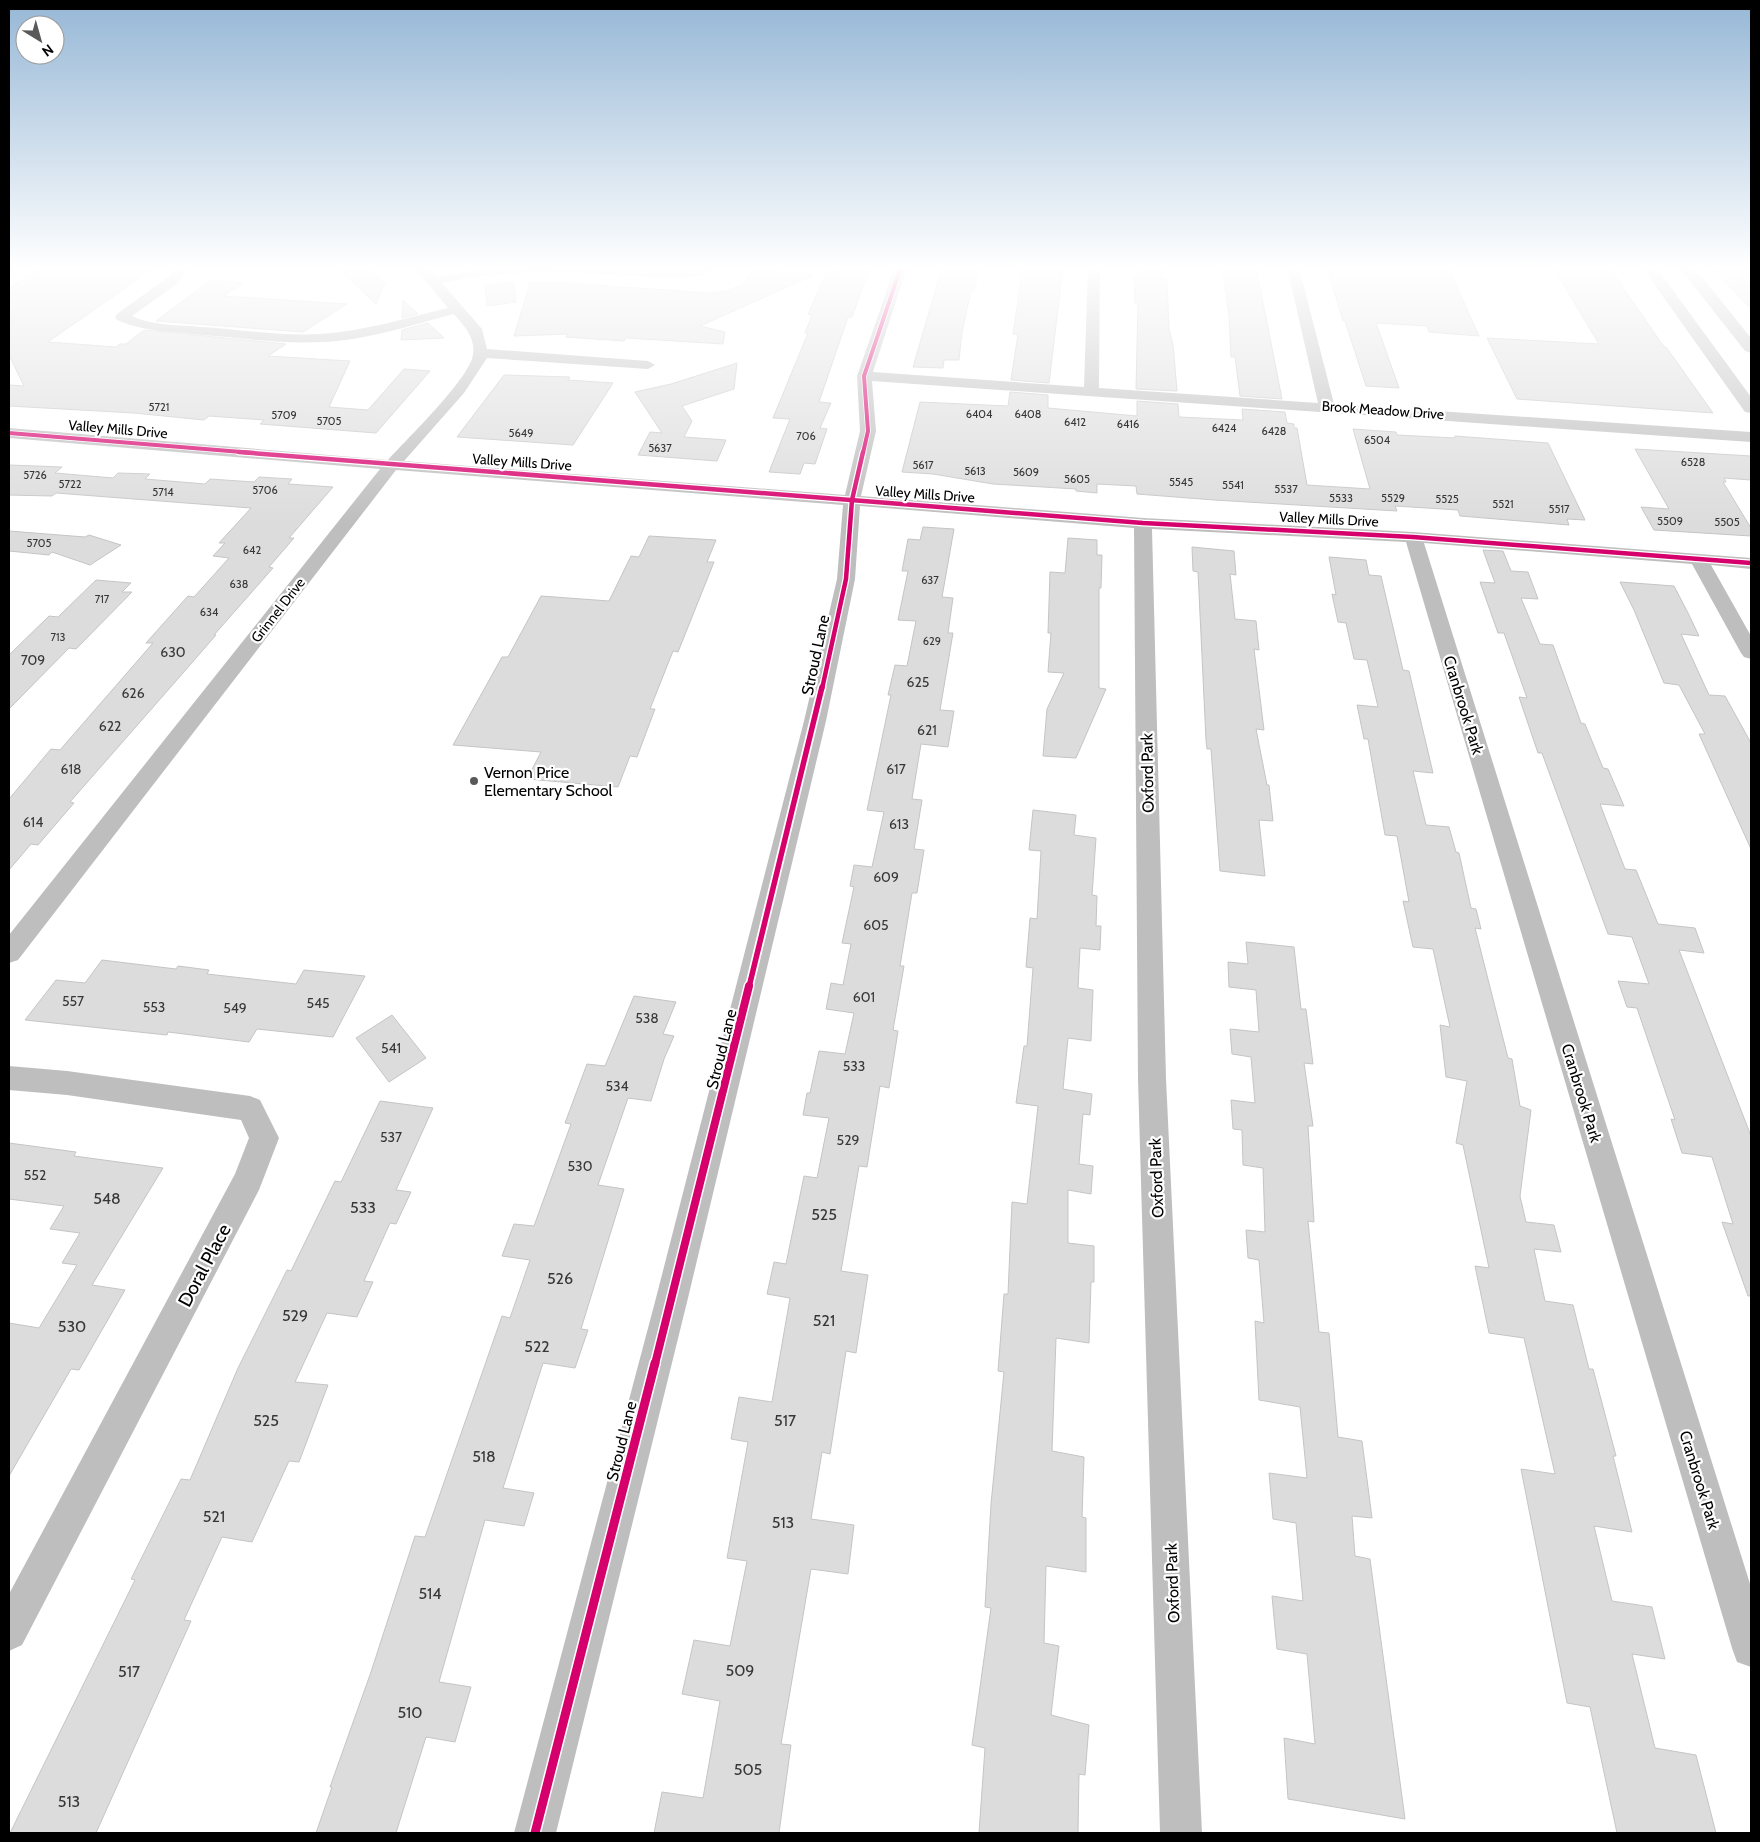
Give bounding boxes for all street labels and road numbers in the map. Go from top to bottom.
street label: Brook Meadow Drive [1321,397,1445,423]
street label: Valley Mills Drive [68,416,168,442]
street label: Valley Mills Drive [472,450,572,474]
street label: Valley Mills Drive [875,482,975,506]
street label: Valley Mills Drive [1279,507,1379,531]
street label: Grinnel Drive [247,574,309,646]
street label: Stroud Lane [798,613,833,697]
street label: Cranbrook Park [1439,653,1488,758]
street label: Oxford Park [1137,732,1158,813]
street label: Stroud Lane [702,1007,741,1091]
street label: Cranbrook Park [1557,1041,1606,1146]
street label: Oxford Park [1146,1137,1167,1218]
street label: Doral Place [173,1220,236,1311]
street label: Stroud Lane [602,1399,641,1483]
street label: Cranbrook Park [1675,1428,1724,1533]
street label: Oxford Park [1162,1542,1183,1623]

